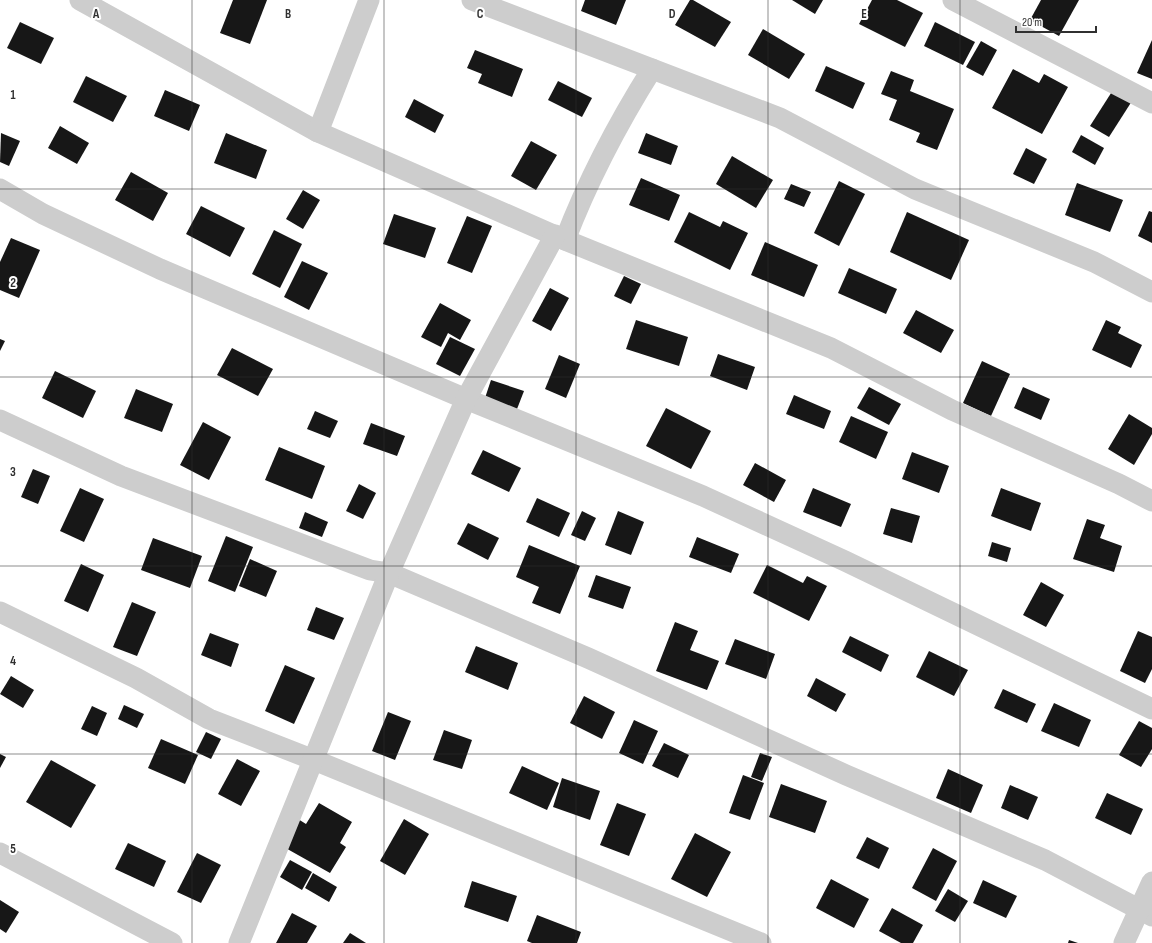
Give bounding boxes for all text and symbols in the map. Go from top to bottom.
text: A [92,6,100,22]
text: B [285,6,291,22]
text: C [477,6,484,22]
text: D [669,6,676,22]
text: E [861,6,867,22]
scale bar [1016,8,1096,34]
text: 20 m [1022,15,1042,30]
text: 1 [10,87,16,103]
text: 2 [10,275,16,291]
text: 3 [10,464,16,480]
text: 4 [10,653,16,669]
text: 5 [10,841,16,857]

